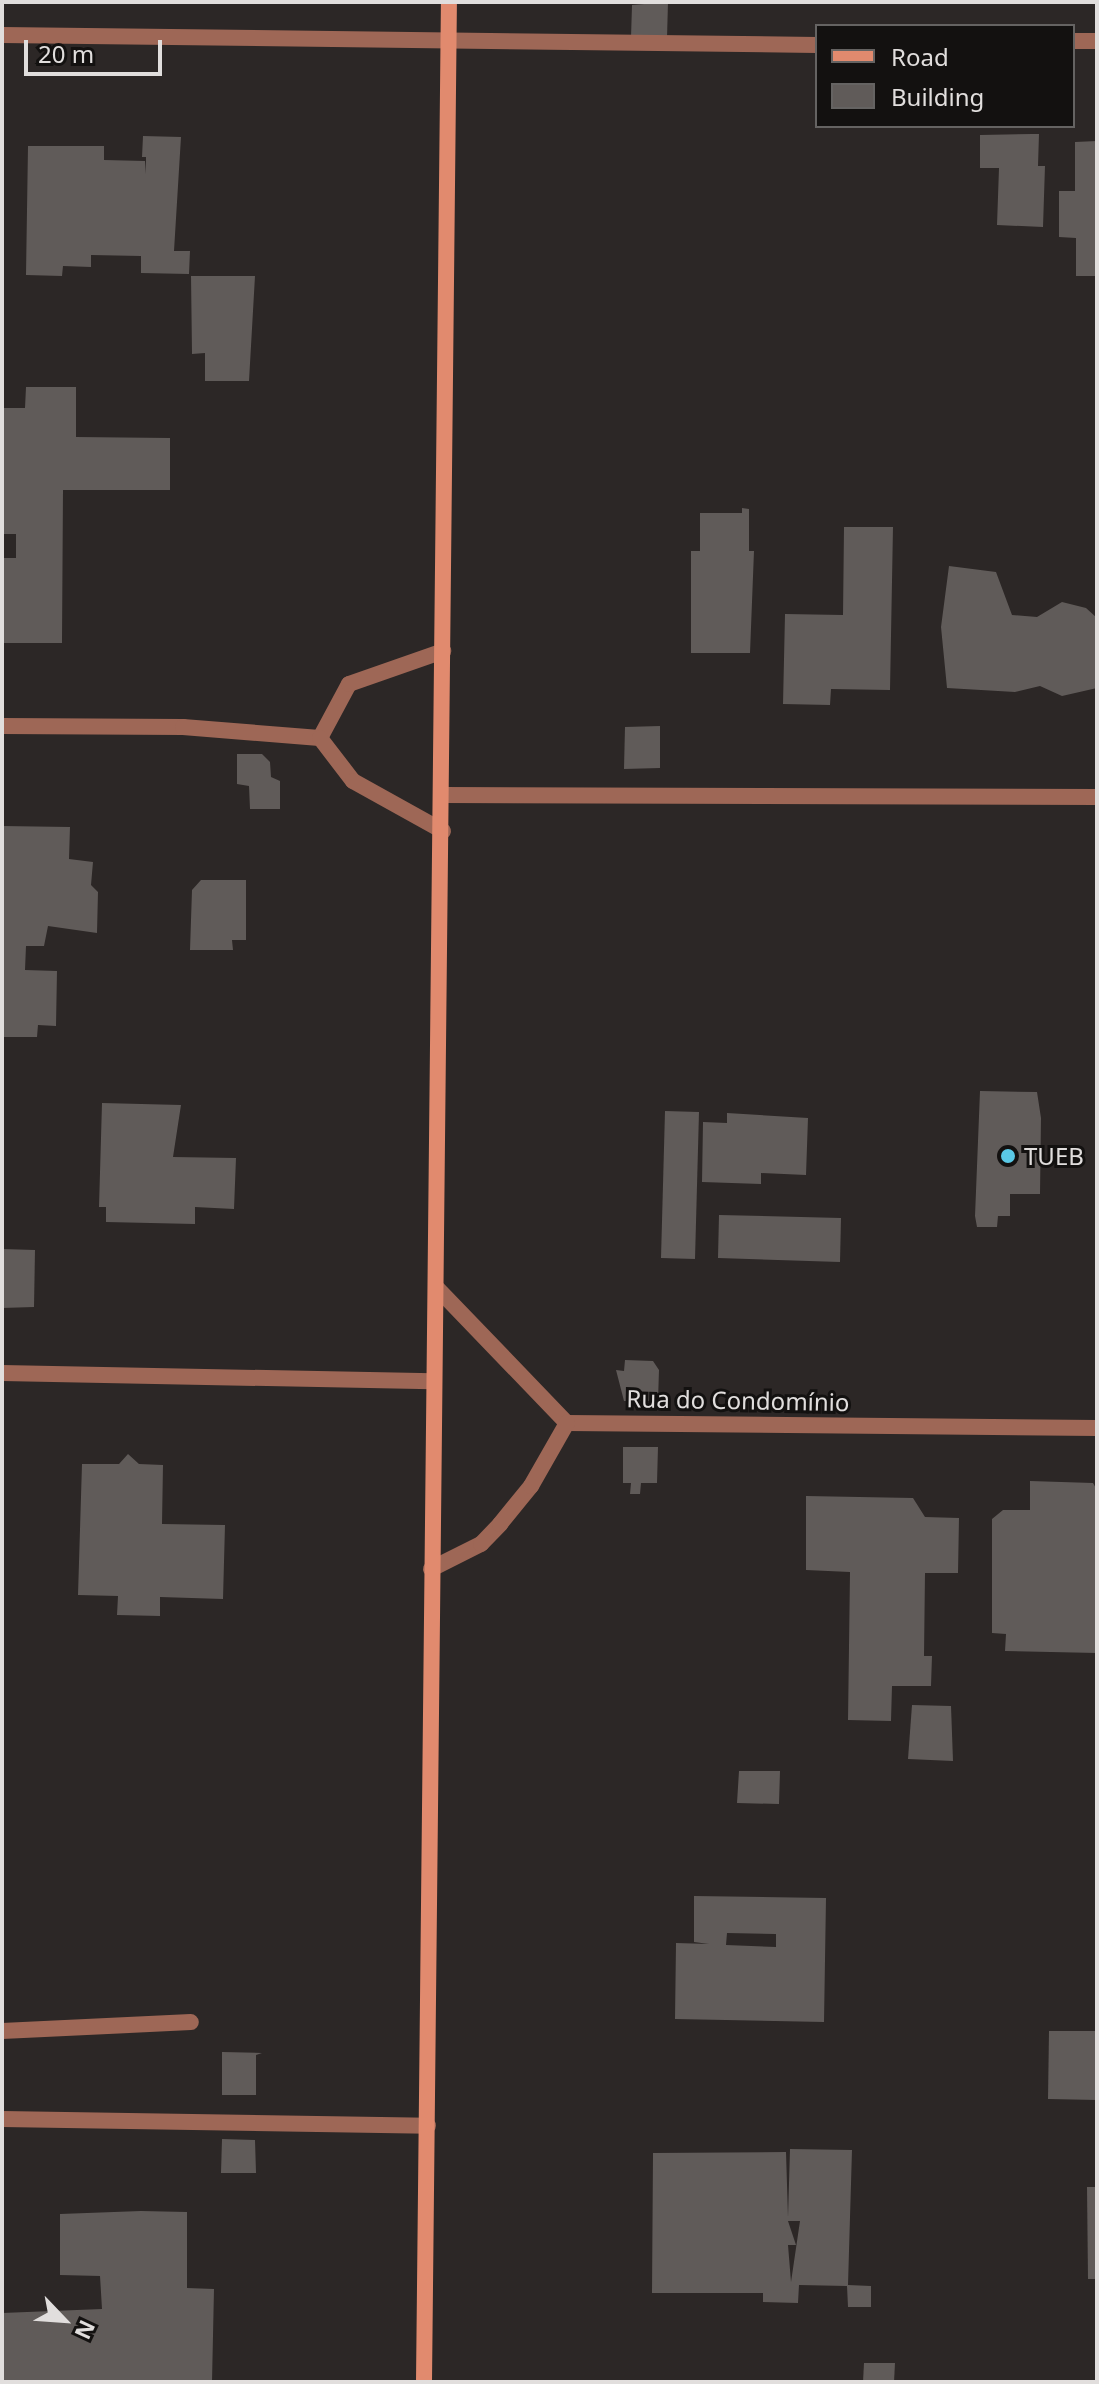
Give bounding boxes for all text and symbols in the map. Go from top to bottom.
scale bar [28,24,166,74]
legend [815,24,1075,128]
text: 20 m [38,37,94,70]
text: Road [891,40,949,73]
text: Building [891,80,984,113]
place label: TUEB [1024,1142,1084,1170]
marker: TUEB [999,1147,1017,1165]
street label: Rua do Condomínio [626,1384,850,1416]
north arrow [24,2280,104,2360]
text: N [68,2316,103,2345]

